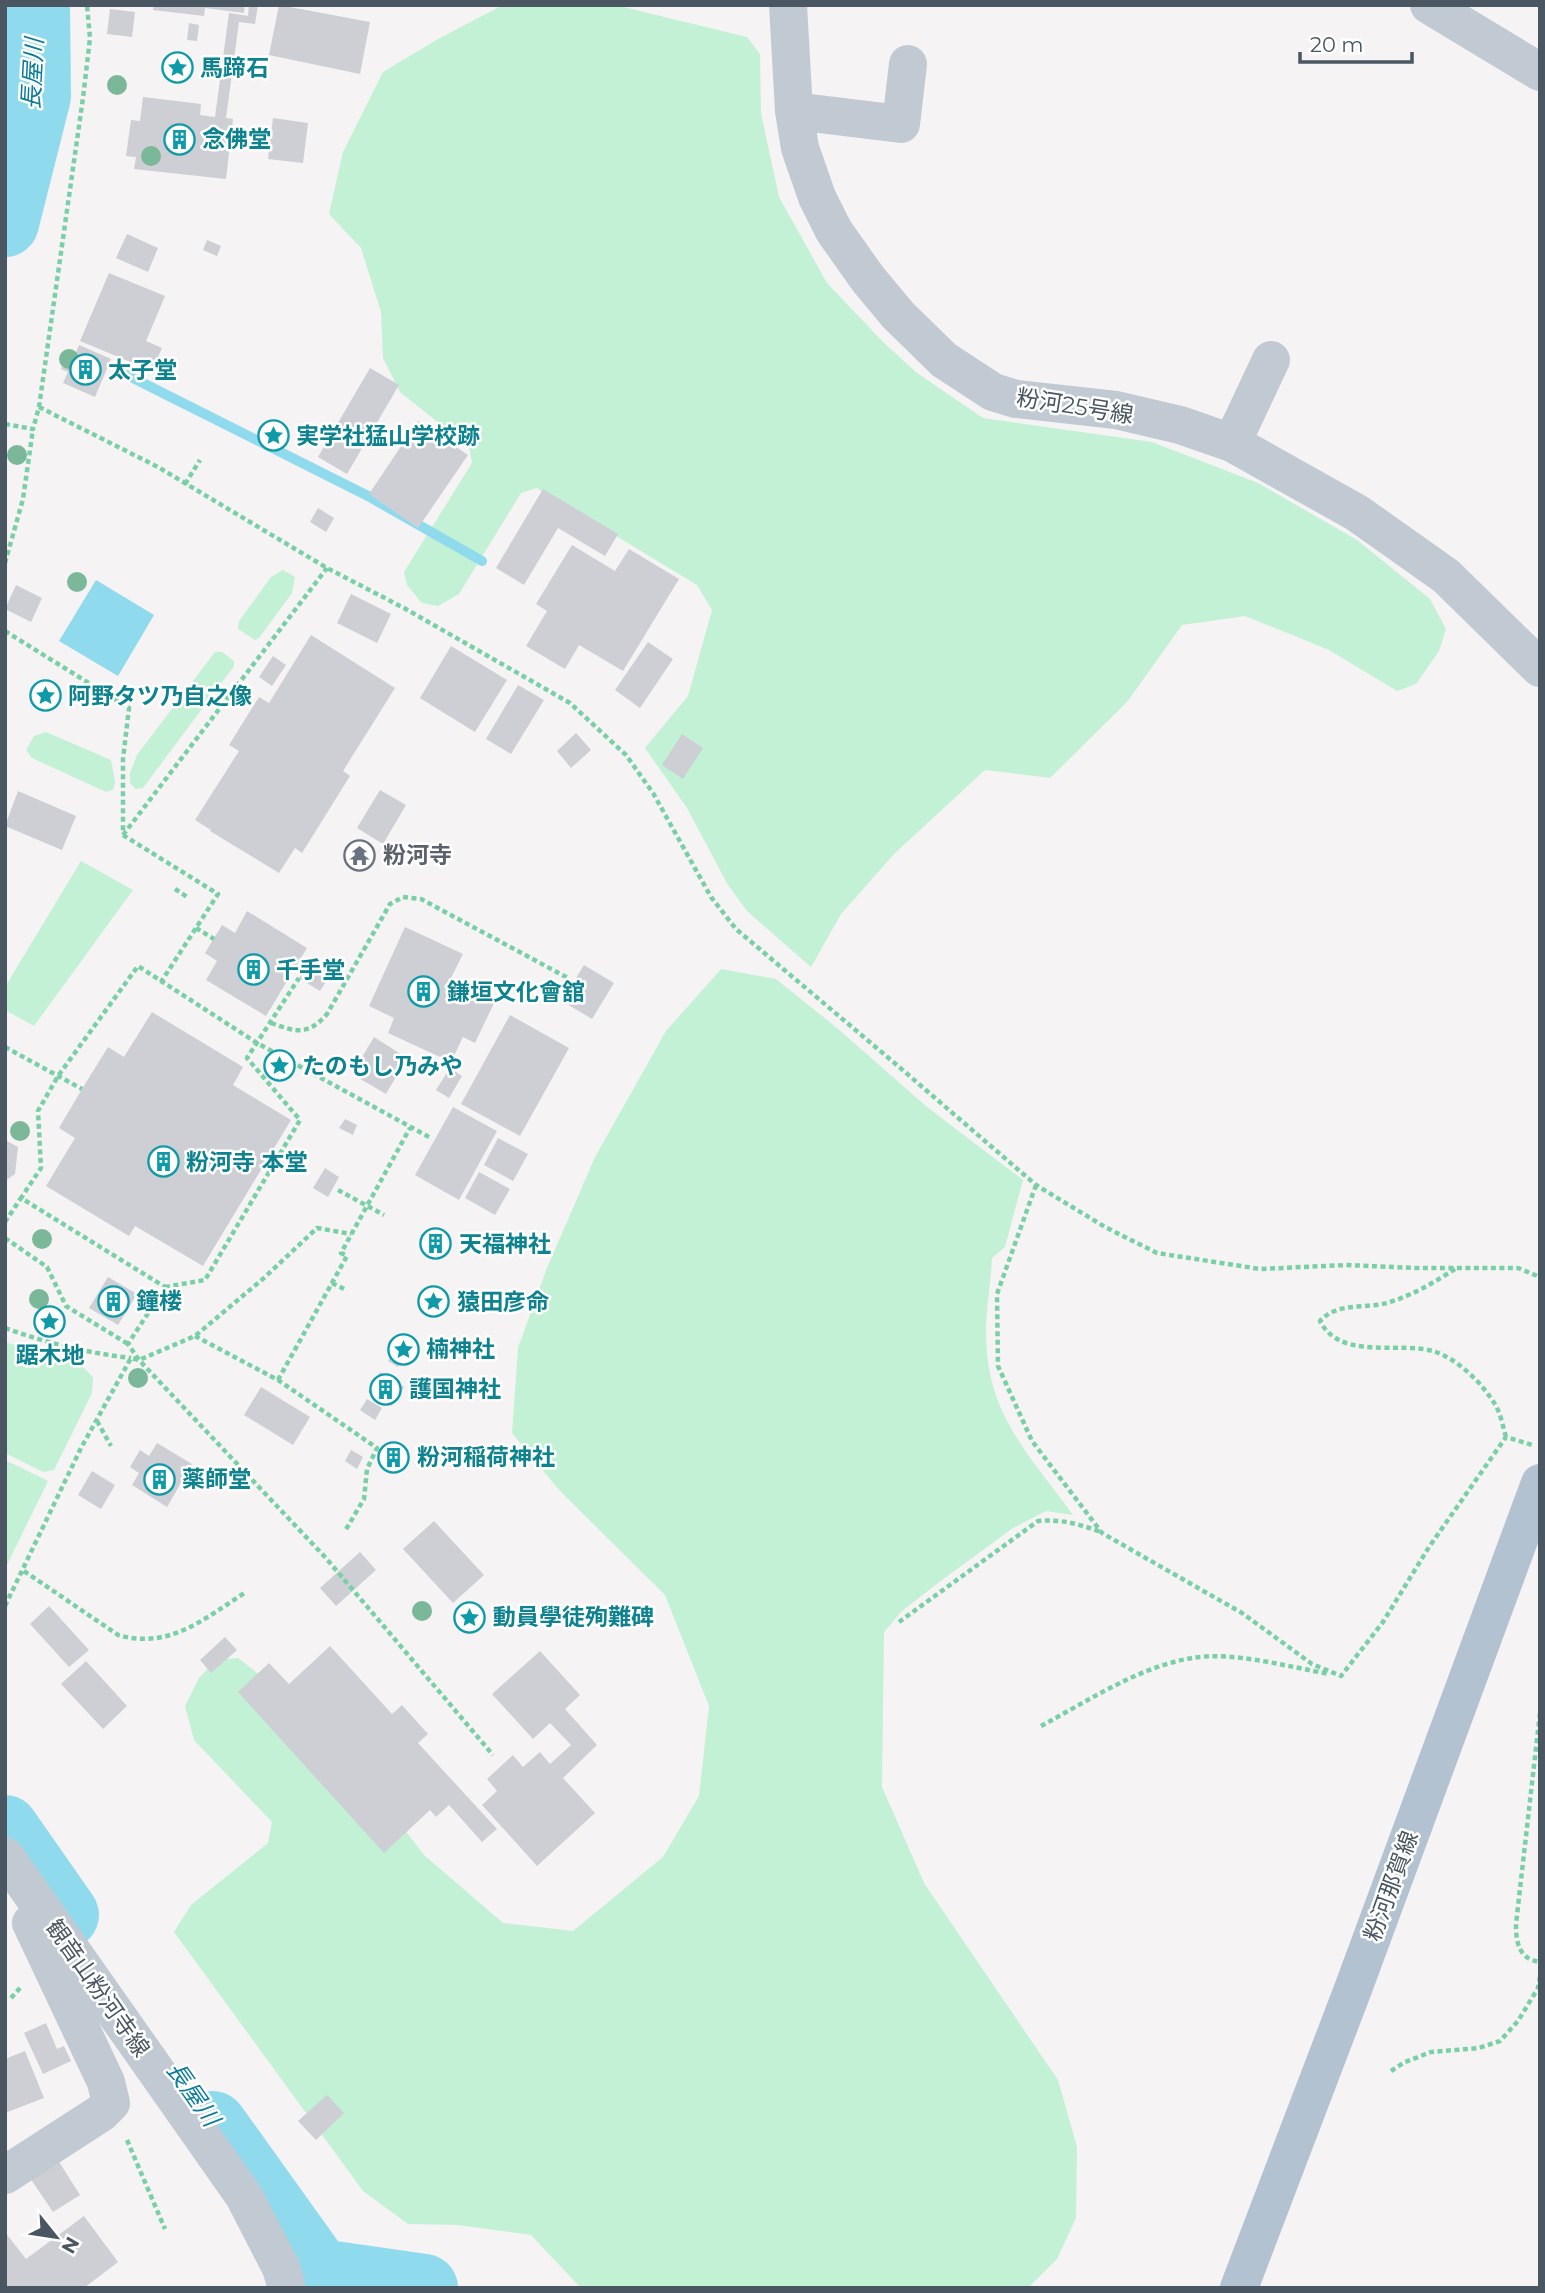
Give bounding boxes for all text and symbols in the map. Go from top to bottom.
scale bar [1300,21,1412,65]
text: 20 m [1310,32,1364,57]
water label: 長屋川 [16,34,49,111]
place icon: 馬蹄石 [160,51,194,85]
place label: 馬蹄石 [200,54,269,82]
building icon: 念佛堂 [162,122,196,156]
place label: 念佛堂 [202,125,271,153]
building icon: 太子堂 [68,353,102,387]
place label: 太子堂 [108,356,177,384]
street label: 粉河25号線 [1014,383,1136,429]
place icon: 実学社猛山学校跡 [256,419,290,453]
place label: 実学社猛山学校跡 [296,422,480,450]
place icon: 阿野タツ乃自之像 [28,679,62,713]
place label: 阿野タツ乃自之像 [68,682,252,710]
temple icon: 粉河寺 [343,838,377,872]
place label: 粉河寺 [383,841,452,869]
building icon: 千手堂 [236,953,270,987]
place label: 千手堂 [276,956,345,984]
building icon: 鎌垣文化會舘 [407,975,441,1009]
place label: 鎌垣文化會舘 [447,978,585,1006]
place icon: たのもし乃みや [262,1049,296,1083]
place label: たのもし乃みや [302,1052,463,1080]
building icon: 粉河寺 本堂 [146,1145,180,1179]
place label: 粉河寺 本堂 [186,1148,308,1176]
building icon: 天福神社 [419,1227,453,1261]
place label: 天福神社 [459,1230,551,1258]
building icon: 鐘楼 [96,1284,130,1318]
place icon: 猿田彦命 [417,1285,451,1319]
place label: 鐘楼 [136,1287,182,1315]
place label: 猿田彦命 [457,1288,550,1316]
place icon: 踞木地 [33,1304,67,1338]
place icon: 楠神社 [386,1332,420,1366]
place label: 楠神社 [426,1335,495,1363]
place label: 踞木地 [16,1341,85,1369]
building icon: 護国神社 [369,1372,403,1406]
place label: 護国神社 [409,1375,501,1403]
building icon: 粉河稲荷神社 [377,1440,411,1474]
place label: 粉河稲荷神社 [417,1443,555,1471]
building icon: 薬師堂 [142,1462,176,1496]
place label: 薬師堂 [182,1465,251,1493]
place icon: 動員學徒殉難碑 [453,1600,487,1634]
place label: 動員學徒殉難碑 [493,1603,654,1631]
street label: 粉河那賀線 [1358,1827,1424,1945]
street label: 観音山粉河寺線 [40,1914,156,2062]
water label: 長屋川 [161,2056,228,2134]
north arrow [21,2202,91,2272]
text: N [56,2233,84,2258]

